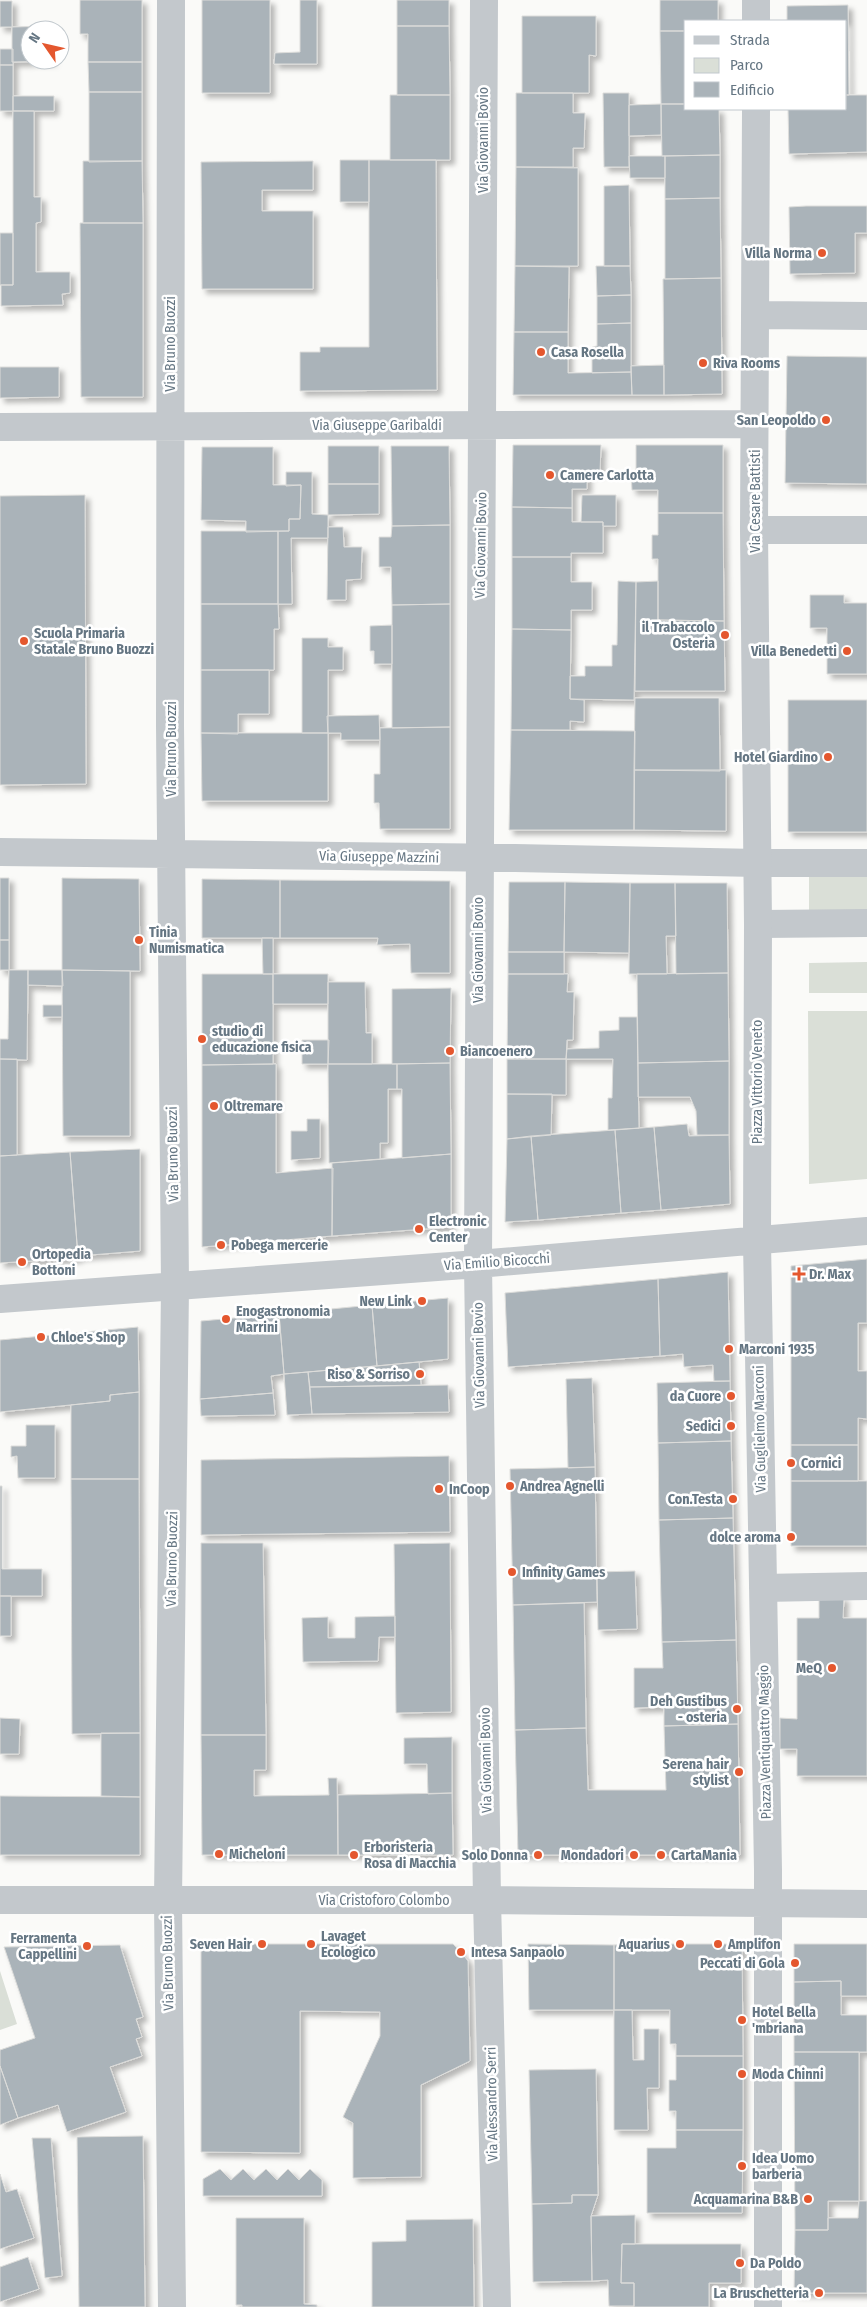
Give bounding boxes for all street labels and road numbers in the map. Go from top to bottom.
street label: Via Giovanni Bovio [475,87,492,193]
street label: Via Bruno Buozzi [162,296,179,392]
street label: Via Giuseppe Garibaldi [312,417,442,434]
street label: Via Cesare Battisti [747,449,764,553]
street label: Via Giovanni Bovio [472,492,490,598]
street label: Via Bruno Buozzi [163,701,180,797]
street label: Via Giuseppe Mazzini [319,847,439,867]
street label: Via Giovanni Bovio [470,897,487,1003]
street label: Piazza Vittorio Veneto [749,1020,766,1144]
street label: Via Bruno Buozzi [164,1106,182,1202]
street label: Via Emilio Bicocchi [443,1250,551,1274]
street label: Via Giovanni Bovio [470,1302,488,1408]
street label: Via Guglielmo Marconi [750,1365,770,1493]
street label: Via Bruno Buozzi [163,1511,181,1607]
street label: Piazza Ventiquattro Maggio [755,1665,775,1819]
street label: Via Giovanni Bovio [477,1707,495,1813]
street label: Via Cristoforo Colombo [318,1892,450,1909]
street label: Via Bruno Buozzi [159,1915,177,2011]
street label: Via Alessandro Serri [483,2047,501,2161]

